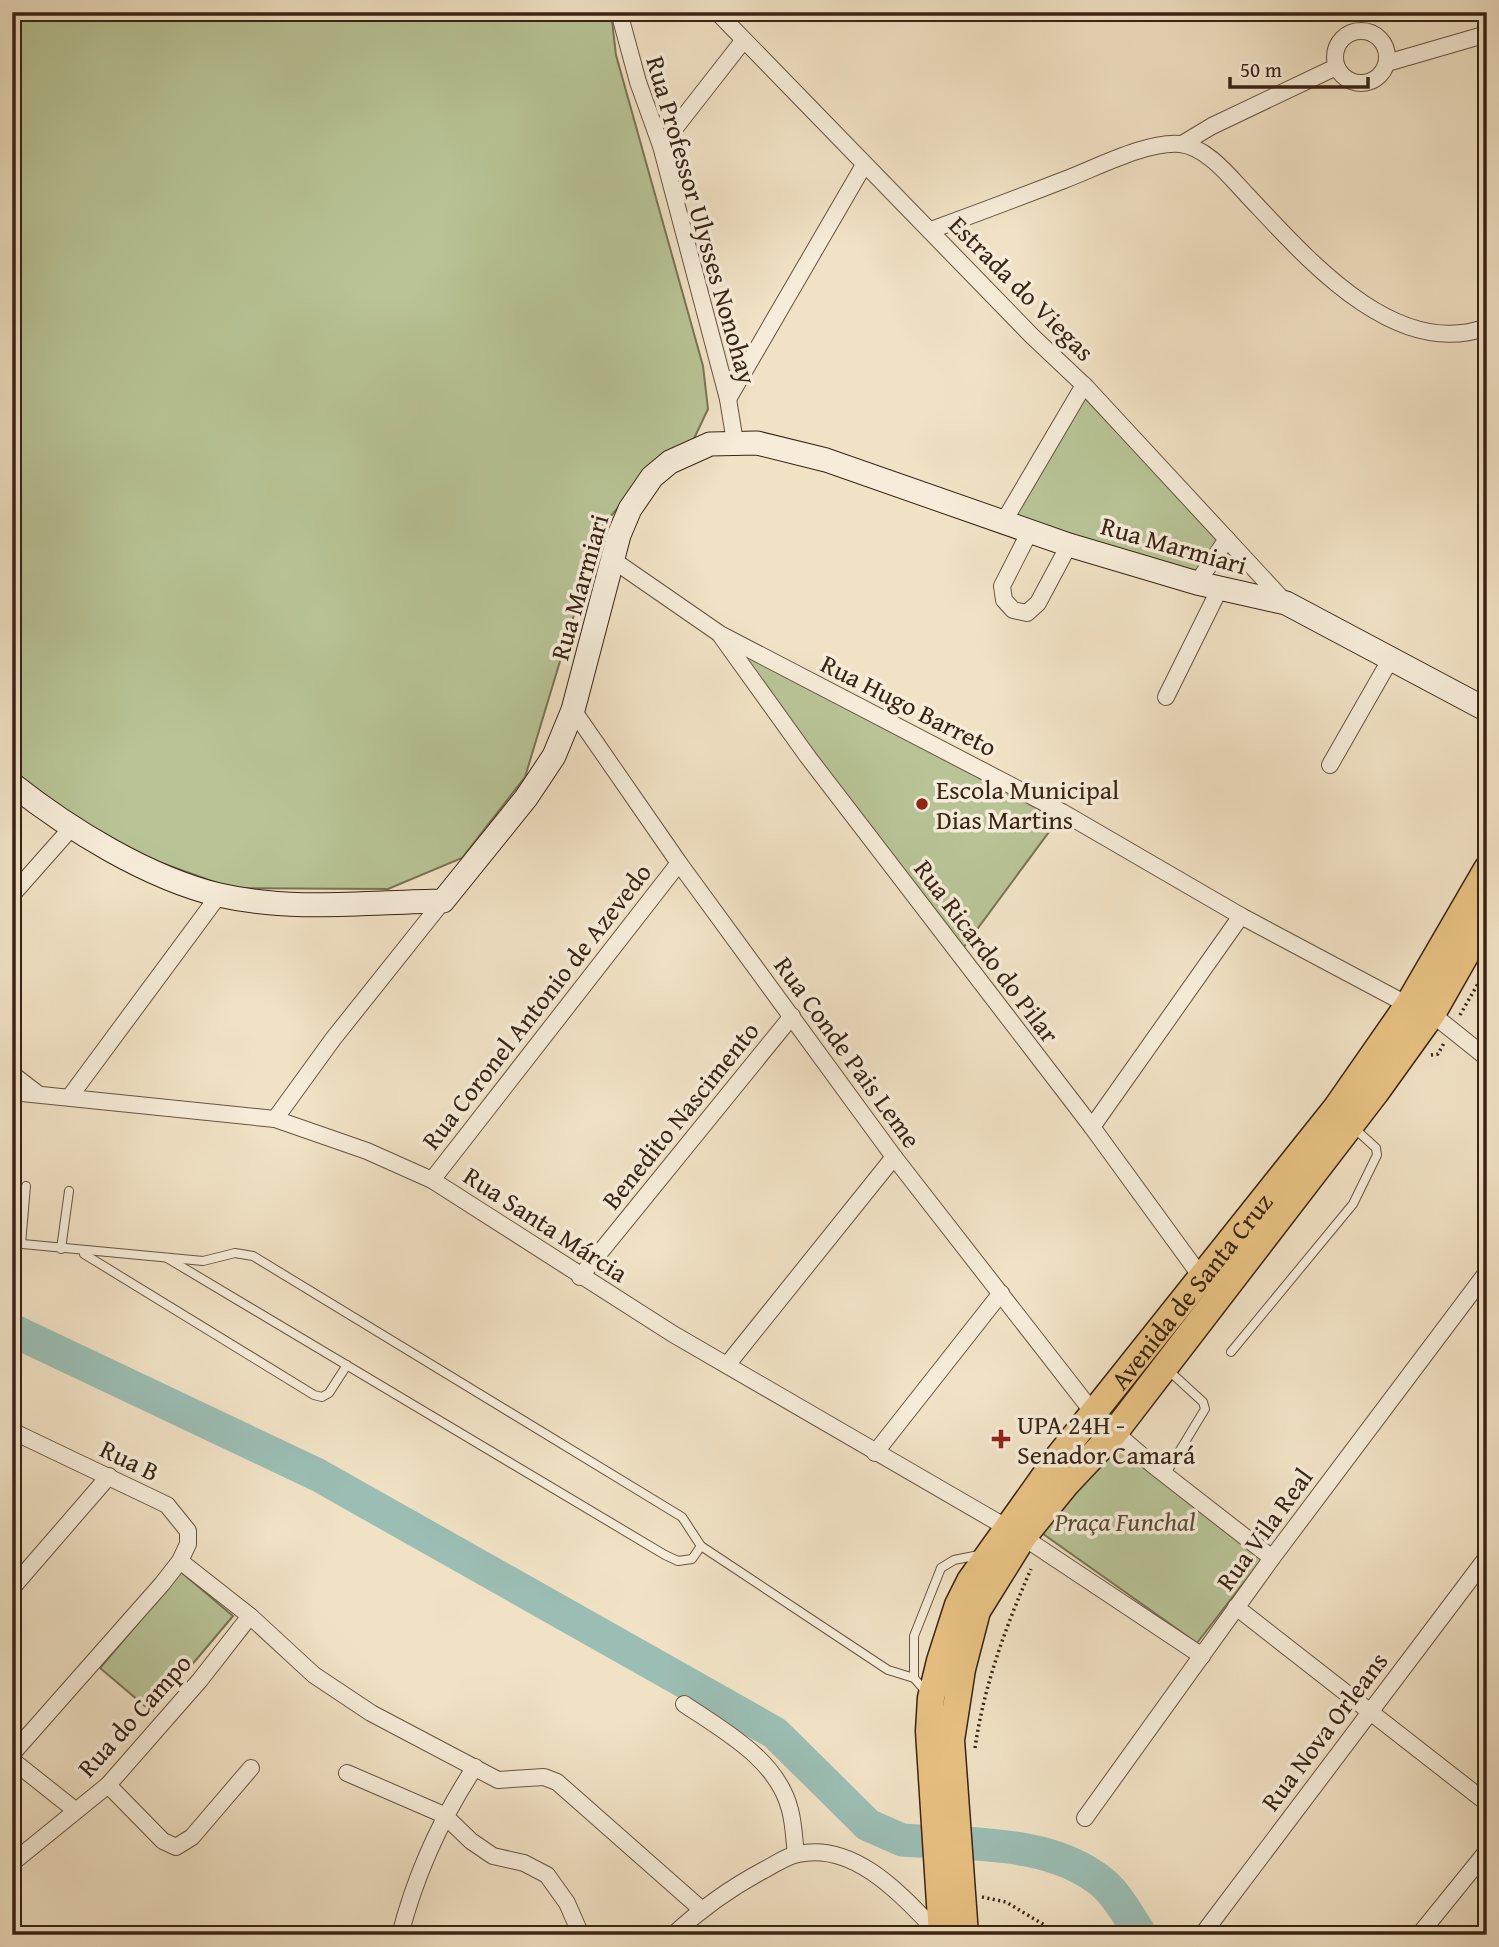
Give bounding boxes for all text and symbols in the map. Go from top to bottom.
scale bar [1230,46,1368,90]
street label: Rua Professor Ulysses Nonohay [636,51,768,389]
text: 50 m [1240,54,1282,85]
street label: Estrada do Viegas [940,206,1104,370]
street label: Rua Marmiari [1096,506,1252,584]
street label: Rua Marmiari [540,509,618,665]
street label: Rua Hugo Barreto [814,644,1004,766]
place label: Escola Municipal Dias Martins [936,770,1119,839]
marker: Escola Municipal Dias Martins [914,796,930,812]
street label: Rua Ricardo do Pilar [905,851,1069,1051]
street label: Rua Coronel Antonio de Azevedo [412,854,660,1158]
street label: Rua Conde Pais Leme [765,948,931,1156]
street label: Benedito Nascimento [592,1013,768,1217]
street label: Rua Santa Márcia [456,1156,636,1292]
street label: Avenida de Santa Cruz [1100,1184,1281,1397]
place label: UPA 24H - Senador Camará [1017,1405,1196,1474]
street label: Rua B [94,1429,166,1491]
marker: UPA 24H - Senador Camará [991,1429,1011,1449]
street label: Rua Vila Real [1206,1460,1322,1598]
park label: Praça Funchal [1054,1502,1195,1541]
street label: Rua Nova Orleans [1251,1643,1397,1819]
street label: Rua do Campo [68,1644,200,1786]

